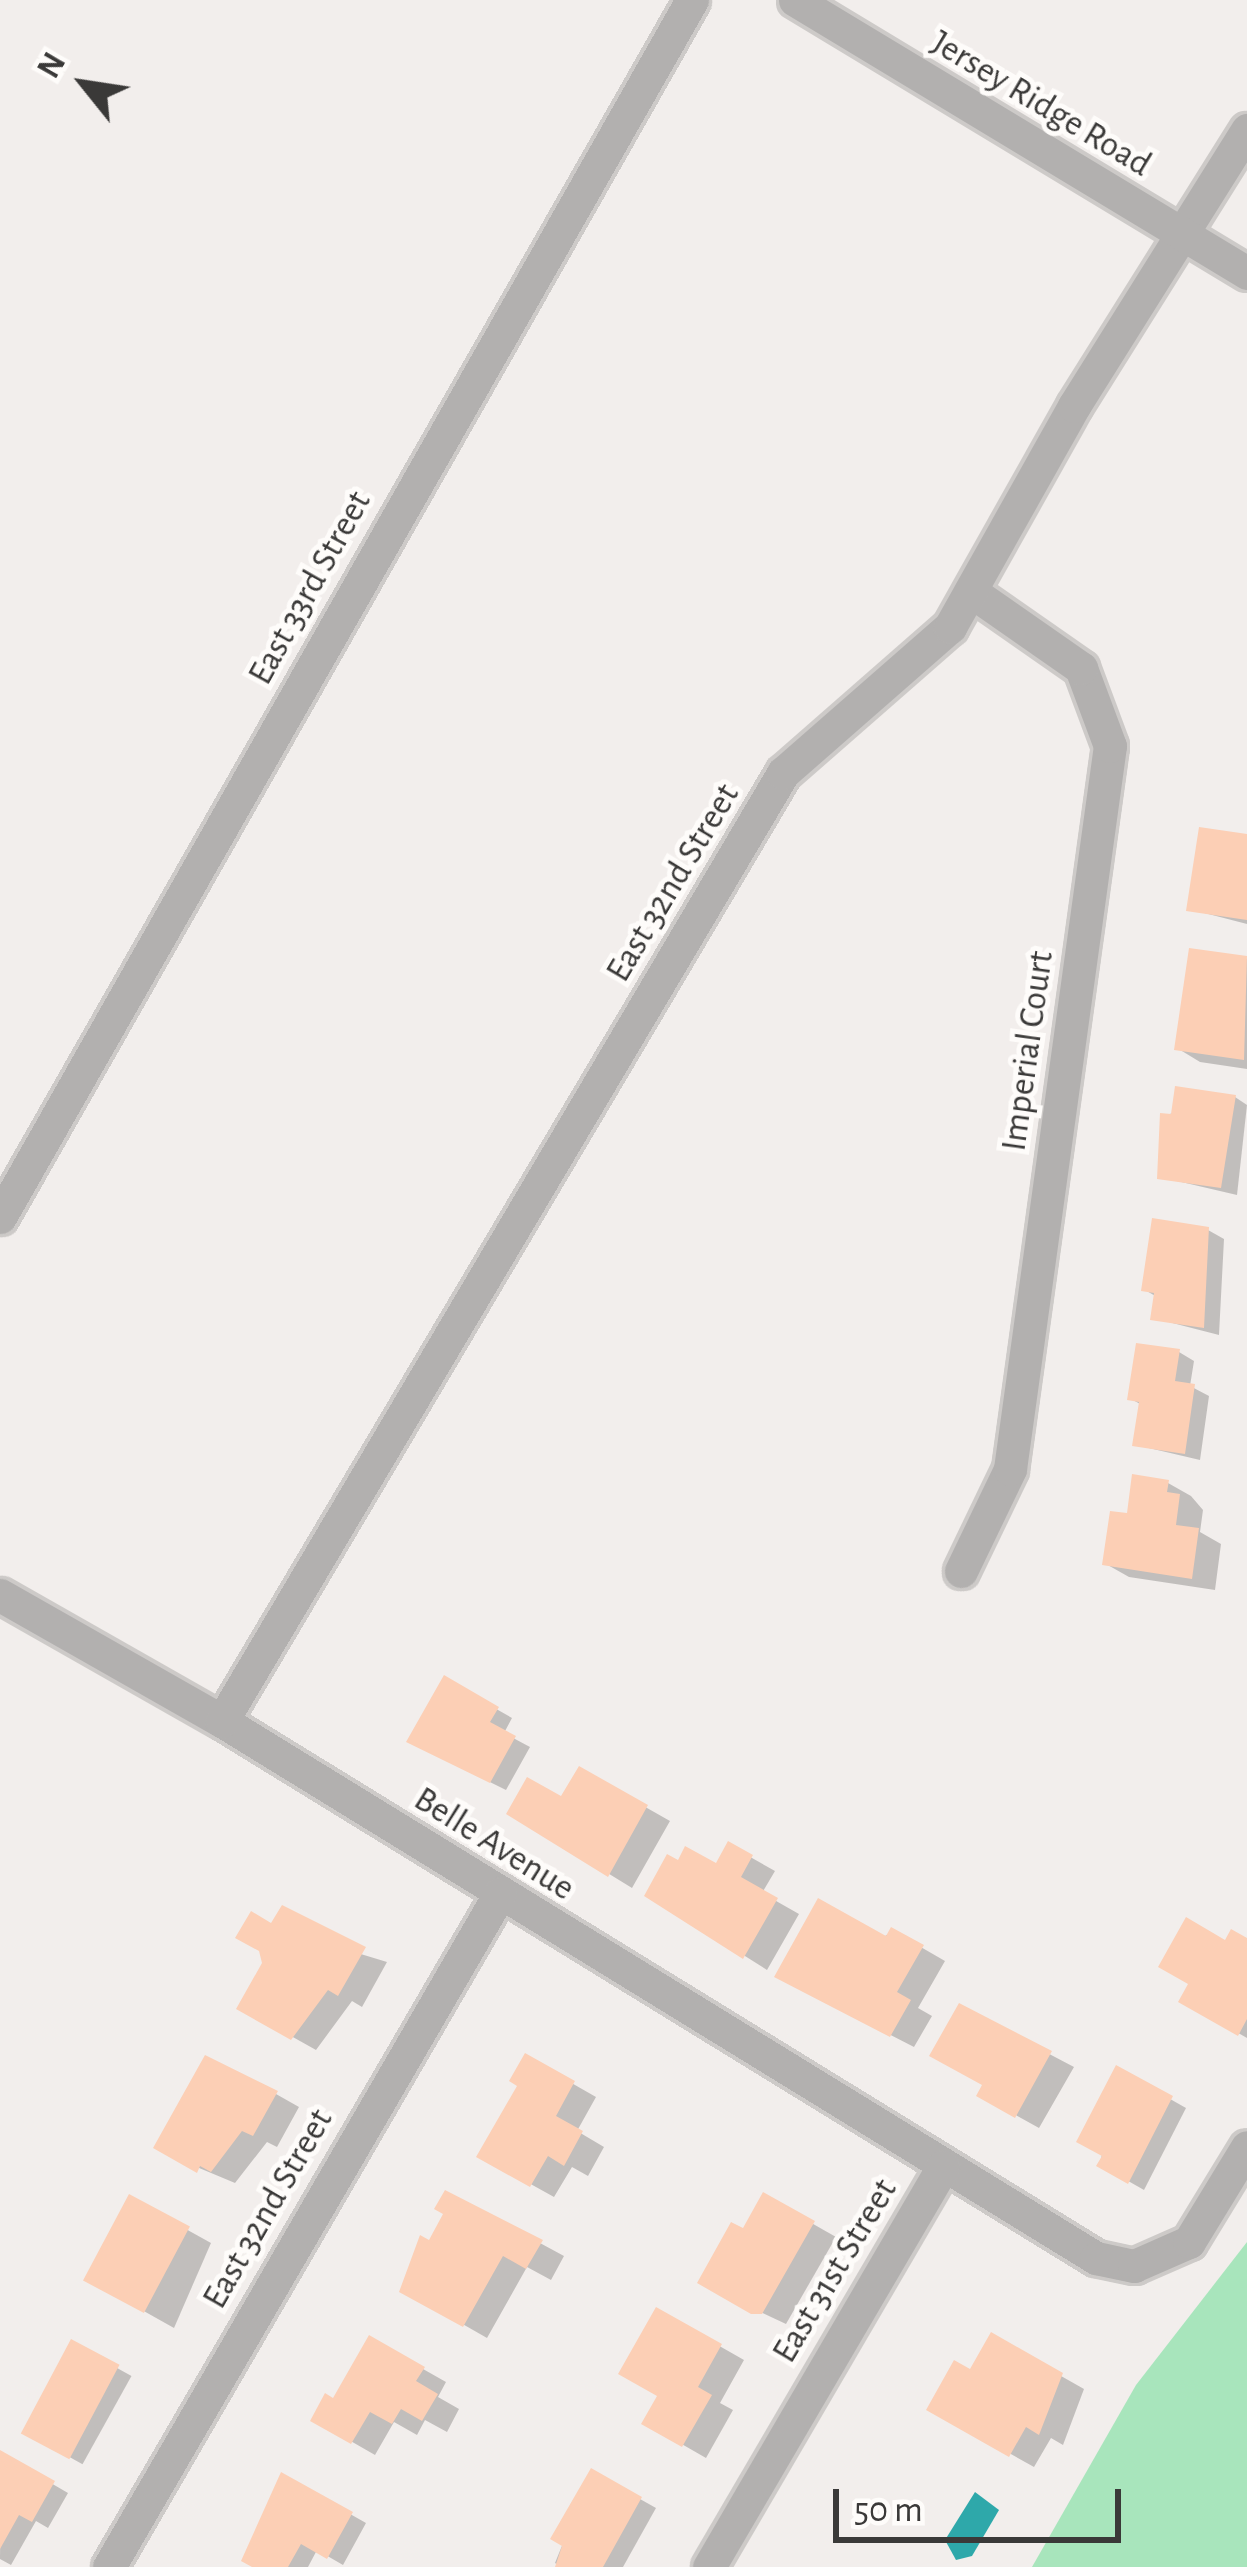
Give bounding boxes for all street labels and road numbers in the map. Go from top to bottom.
street label: Jersey Ridge Road [923,21,1159,187]
street label: East 33rd Street [239,484,381,692]
street label: East 32nd Street [597,776,749,990]
street label: Imperial Court [993,948,1063,1154]
street label: Belle Avenue [406,1778,582,1910]
street label: East 32nd Street [194,2102,342,2316]
street label: East 31st Street [763,2171,907,2371]

